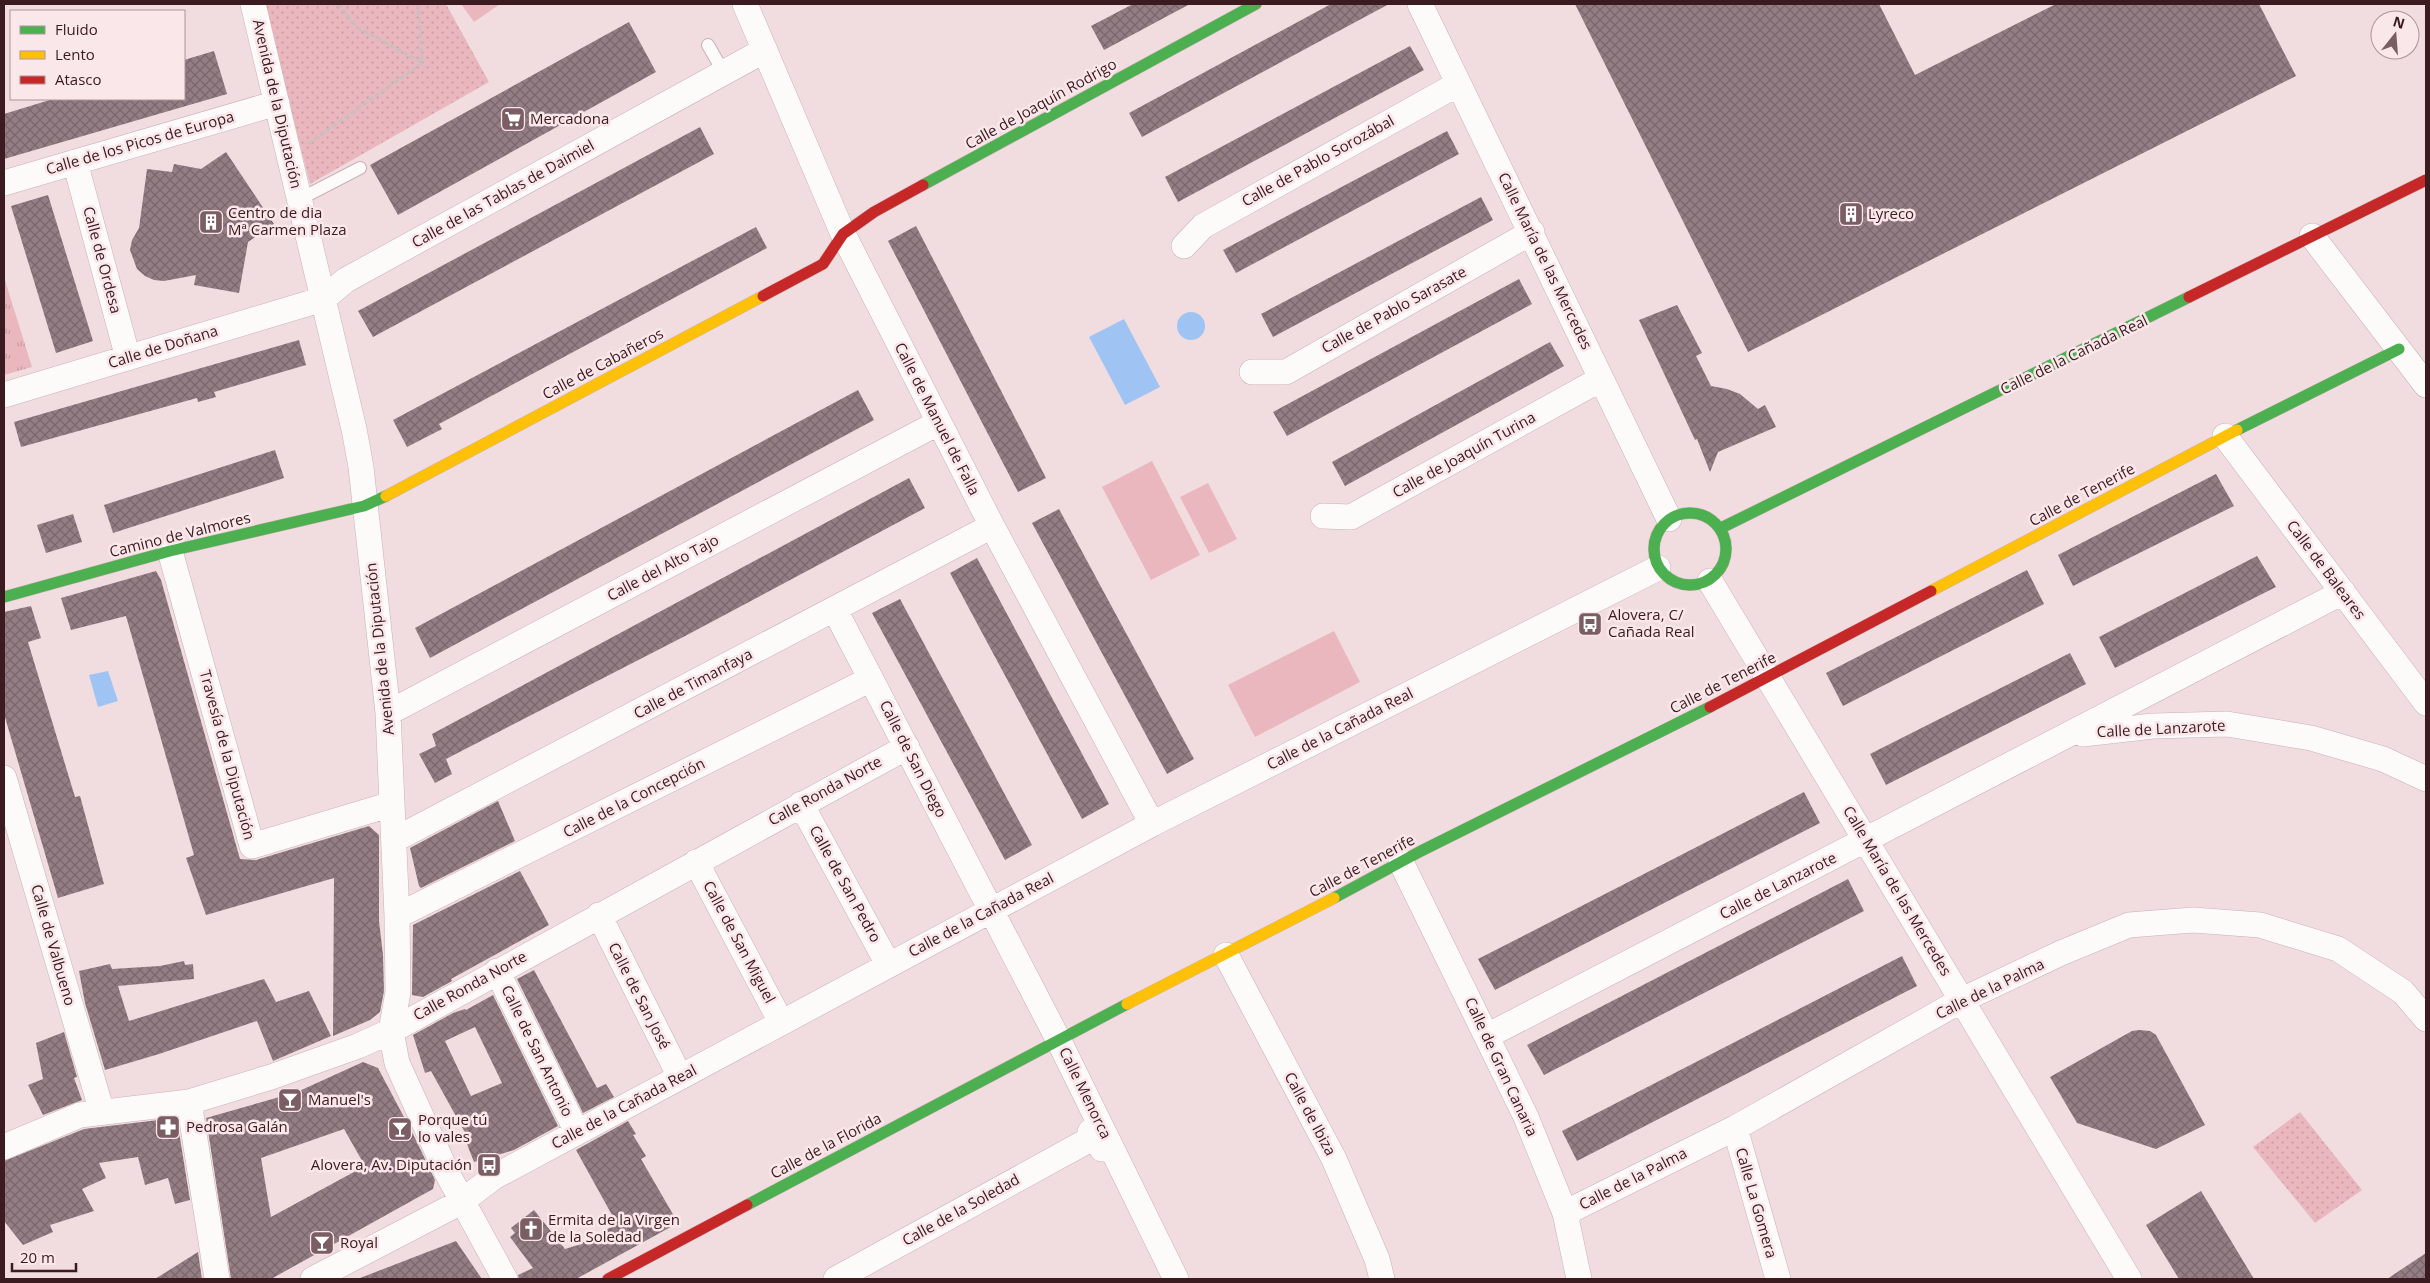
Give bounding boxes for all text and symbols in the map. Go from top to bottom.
legend [10,10,185,100]
north arrow [2370,10,2420,60]
text: N [2391,11,2407,33]
street label: Avenida de la Diputación [249,17,307,190]
text: Fluido [55,19,98,39]
text: Lento [55,44,95,64]
street label: Calle de Joaquín Rodrigo [961,53,1120,153]
text: Atasco [55,69,102,89]
street label: Calle de los Picos de Europa [43,106,236,178]
supermarket icon: Mercadona [500,106,526,132]
place label: Mercadona [530,108,609,128]
street label: Calle de Pablo Sorozábal [1238,110,1397,210]
street label: Calle de las Tablas de Daimiel [408,135,597,252]
street label: Calle María de las Mercedes [1494,169,1598,352]
building icon: Lyreco [1838,201,1864,227]
place label: Centro de dia Mª Carmen Plaza [228,202,347,239]
place label: Lyreco [1868,203,1914,223]
street label: Calle de Ordesa [79,204,127,315]
building icon: Centro de dia Mª Carmen Plaza [198,209,224,235]
street label: Calle de Pablo Sarasate [1318,261,1470,357]
street label: Calle de la Cañada Real [1997,310,2151,399]
street label: Calle de Doñana [105,320,220,372]
street label: Calle de Cabañeros [538,323,667,403]
street label: Calle de Manuel de Falla [891,339,985,498]
street label: Calle de Joaquín Turina [1388,406,1539,502]
street label: Calle de Tenerife [2025,458,2138,530]
street label: Camino de Valmores [107,507,252,561]
street label: Calle de Baleares [2283,516,2371,623]
street label: Calle del Alto Tajo [603,529,722,605]
street label: Avenida de la Diputación [360,562,398,736]
place label: Alovera, C/ Cañada Real [1608,604,1695,641]
bus stop icon: Alovera, C/ Cañada Real [1577,611,1603,637]
street label: Calle de Timanfaya [630,643,755,723]
street label: Calle de Tenerife [1666,647,1779,718]
street label: Travesía de la Diputación [196,668,260,842]
street label: Calle de la Cañada Real [1263,682,1416,774]
street label: Calle de San Diego [876,696,952,821]
street label: Calle de Lanzarote [2096,715,2226,741]
street label: Calle Ronda Norte [764,751,885,830]
street label: Calle de la Concepción [559,753,708,842]
street label: Calle María de las Mercedes [1839,802,1957,979]
street label: Calle de San Pedro [805,822,886,945]
street label: Calle de Tenerife [1305,829,1418,901]
street label: Calle de Lanzarote [1716,847,1839,923]
street label: Calle de la Cañada Real [904,867,1057,961]
street label: Calle de San Miguel [699,877,781,1006]
street label: Calle de Valbueno [27,882,81,1008]
street label: Calle de San José [604,939,675,1052]
street label: Calle Ronda Norte [409,946,530,1025]
street label: Calle de la Palma [1932,953,2047,1023]
street label: Calle de San Antonio [497,982,578,1120]
street label: Calle de Gran Canaria [1461,994,1543,1139]
street label: Calle Menorca [1055,1043,1117,1142]
street label: Calle de la Cañada Real [547,1059,700,1153]
street label: Calle de Ibiza [1281,1068,1341,1159]
bar icon: Manuel's [277,1087,303,1113]
place label: Manuel's [308,1089,371,1109]
street label: Calle de la Florida [766,1107,885,1183]
place label: Porque tú lo vales [418,1109,487,1146]
pharmacy icon: Pedrosa Galán [155,1114,181,1140]
place label: Pedrosa Galán [186,1116,288,1136]
bar icon: Porque tú lo vales [387,1116,413,1142]
street label: Calle de la Palma [1575,1142,1690,1214]
street label: Calle La Gomera [1732,1145,1782,1260]
bus stop icon: Alovera, Av. Diputación [476,1152,502,1178]
place label: Alovera, Av. Diputación [311,1154,472,1174]
street label: Calle de la Soledad [898,1169,1023,1250]
place label: Ermita de la Virgen de la Soledad [548,1209,680,1246]
church icon: Ermita de la Virgen de la Soledad [518,1216,544,1242]
bar icon: Royal [309,1230,335,1256]
place label: Royal [340,1232,378,1252]
scale bar [12,1240,76,1272]
text: 20 m [20,1247,55,1267]

